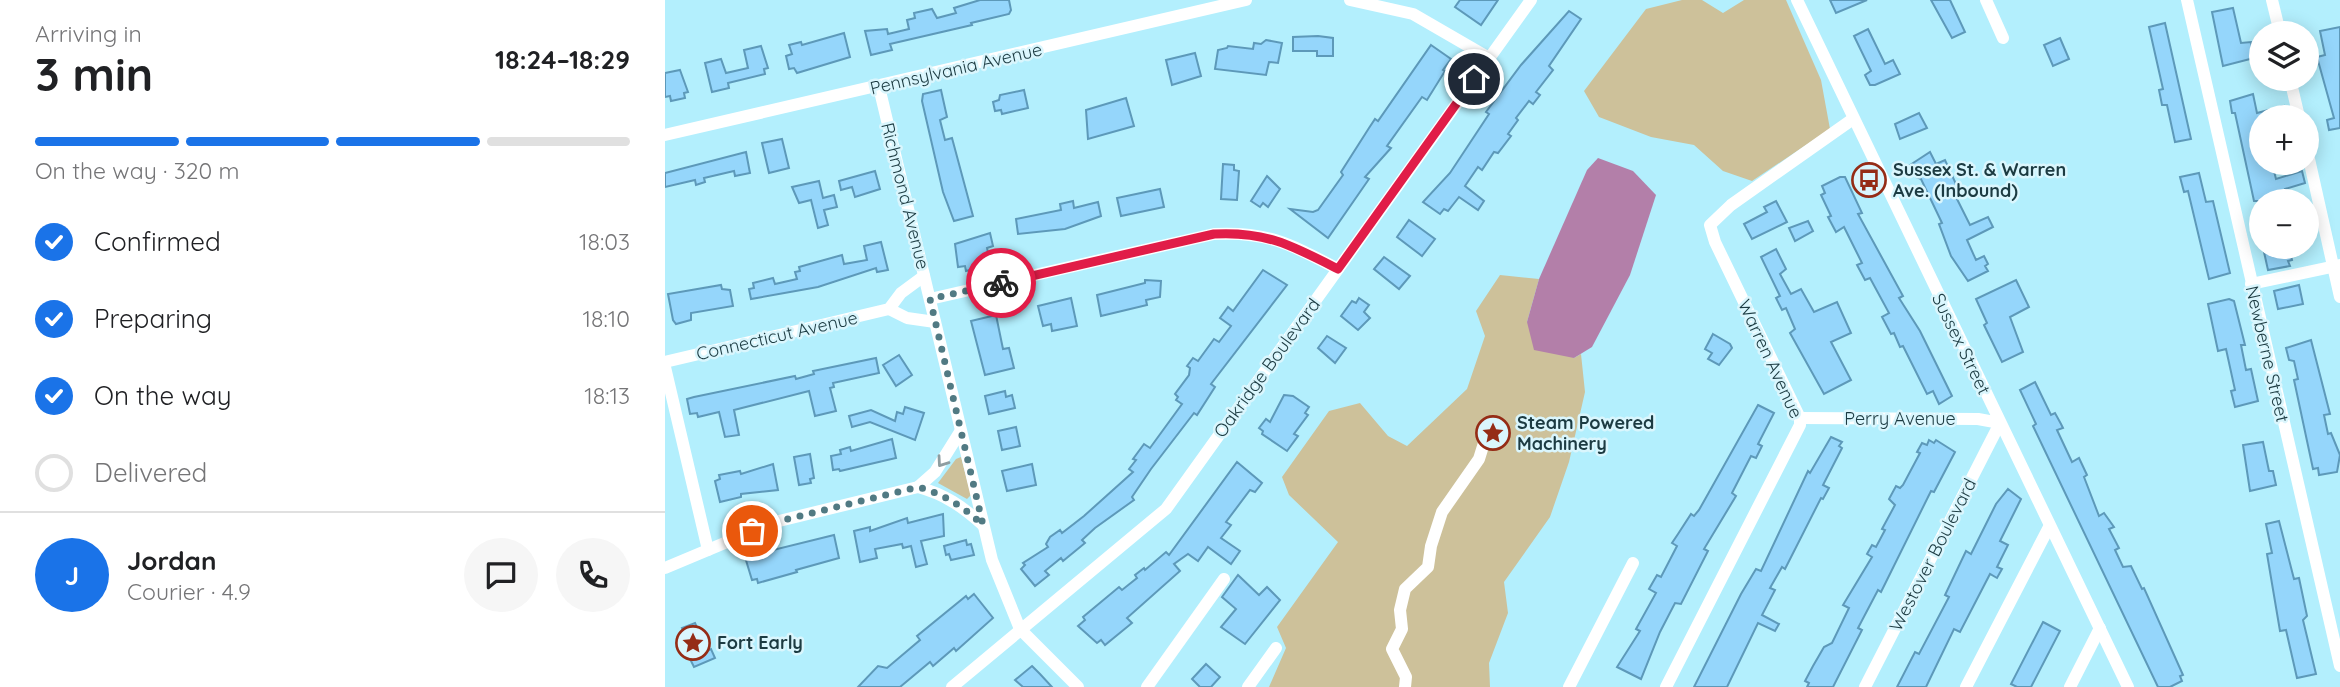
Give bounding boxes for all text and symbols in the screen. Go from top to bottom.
text: Arriving in [35,19,142,48]
map controls [2249,21,2319,259]
button: layers [2249,21,2319,91]
street label: Pennsylvania Avenue [868,38,1044,100]
text: 18:24–18:29 [495,43,630,76]
text: 3 min [35,45,153,103]
pin [1444,49,1504,109]
icon: home [1455,60,1493,98]
button: + [2249,105,2319,175]
street label: Richmond Avenue [876,120,935,272]
text: On the way · 320 m [35,156,240,185]
place label: Sussex St. & Warren Ave. (Inbound) [1893,158,2066,202]
bus stop icon: Sussex St. & Warren Ave. (Inbound) [1850,161,1888,199]
button: − [2249,189,2319,259]
icon: check [35,223,73,261]
text: Confirmed [94,225,221,258]
text: 18:03 [579,227,630,256]
courier [966,248,1036,318]
icon: bike [982,264,1020,302]
street label: Newberne Street [2241,283,2294,424]
street label: Sussex Street [1927,289,1996,398]
street label: Oakridge Boulevard [1208,294,1325,442]
street label: Warren Avenue [1733,296,1808,422]
icon: check [35,300,73,338]
text: Preparing [94,302,212,335]
text: 18:10 [583,304,630,333]
street label: Connecticut Avenue [694,306,860,365]
icon: check [35,377,73,415]
text: On the way [94,379,232,412]
text: 18:13 [584,381,630,410]
street label: Perry Avenue [1844,407,1956,430]
place label: Steam Powered Machinery [1517,411,1654,455]
place icon: Steam Powered Machinery [1474,414,1512,452]
one-way arrow [938,454,950,467]
text: Delivered [94,456,207,489]
street label: Westover Boulevard [1884,474,1981,635]
pin [722,501,782,561]
icon: bag [733,512,771,550]
button: chat [464,538,538,612]
button: phone [556,538,630,612]
text: Jordan [127,544,216,577]
text: J [65,559,79,592]
text: Courier · 4.9 [127,577,251,606]
place icon: Fort Early [674,624,712,662]
place label: Fort Early [717,631,803,654]

